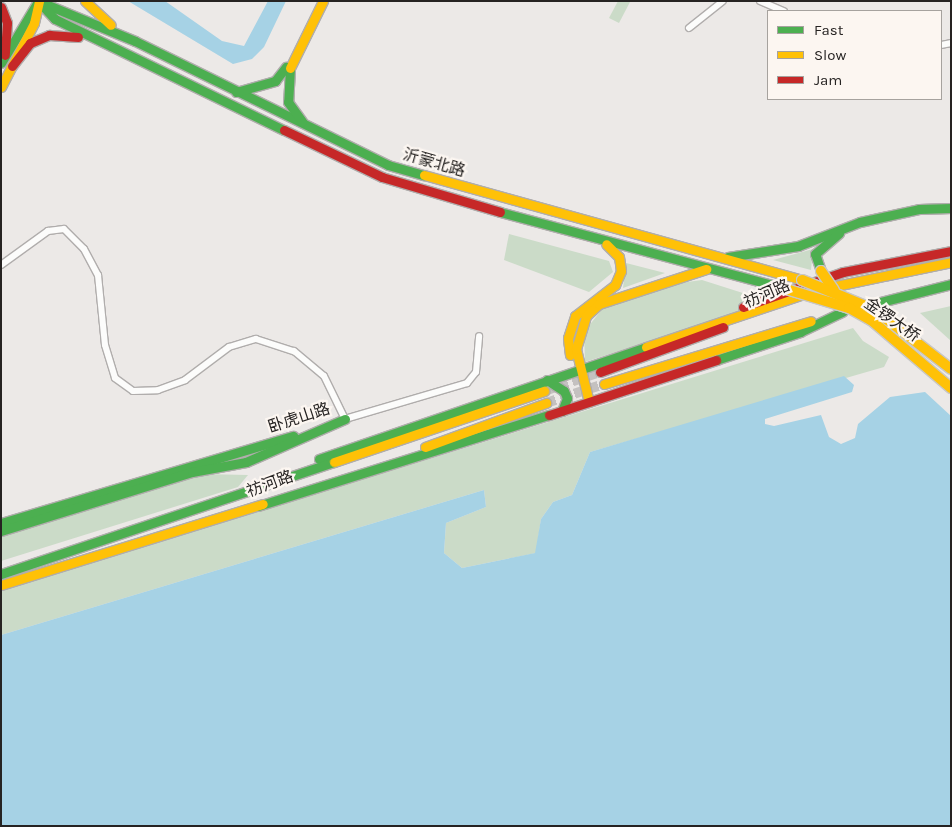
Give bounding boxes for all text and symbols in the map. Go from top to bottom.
legend [767,10,942,100]
text: Fast [814,21,843,39]
text: Slow [814,46,846,64]
text: Jam [814,71,842,89]
street label: 沂蒙北路 [401,145,467,181]
street label: 祊河路 [741,276,793,312]
street label: 金锣大桥 [860,294,924,346]
street label: 卧虎山路 [266,399,332,437]
street label: 祊河路 [244,467,296,501]

